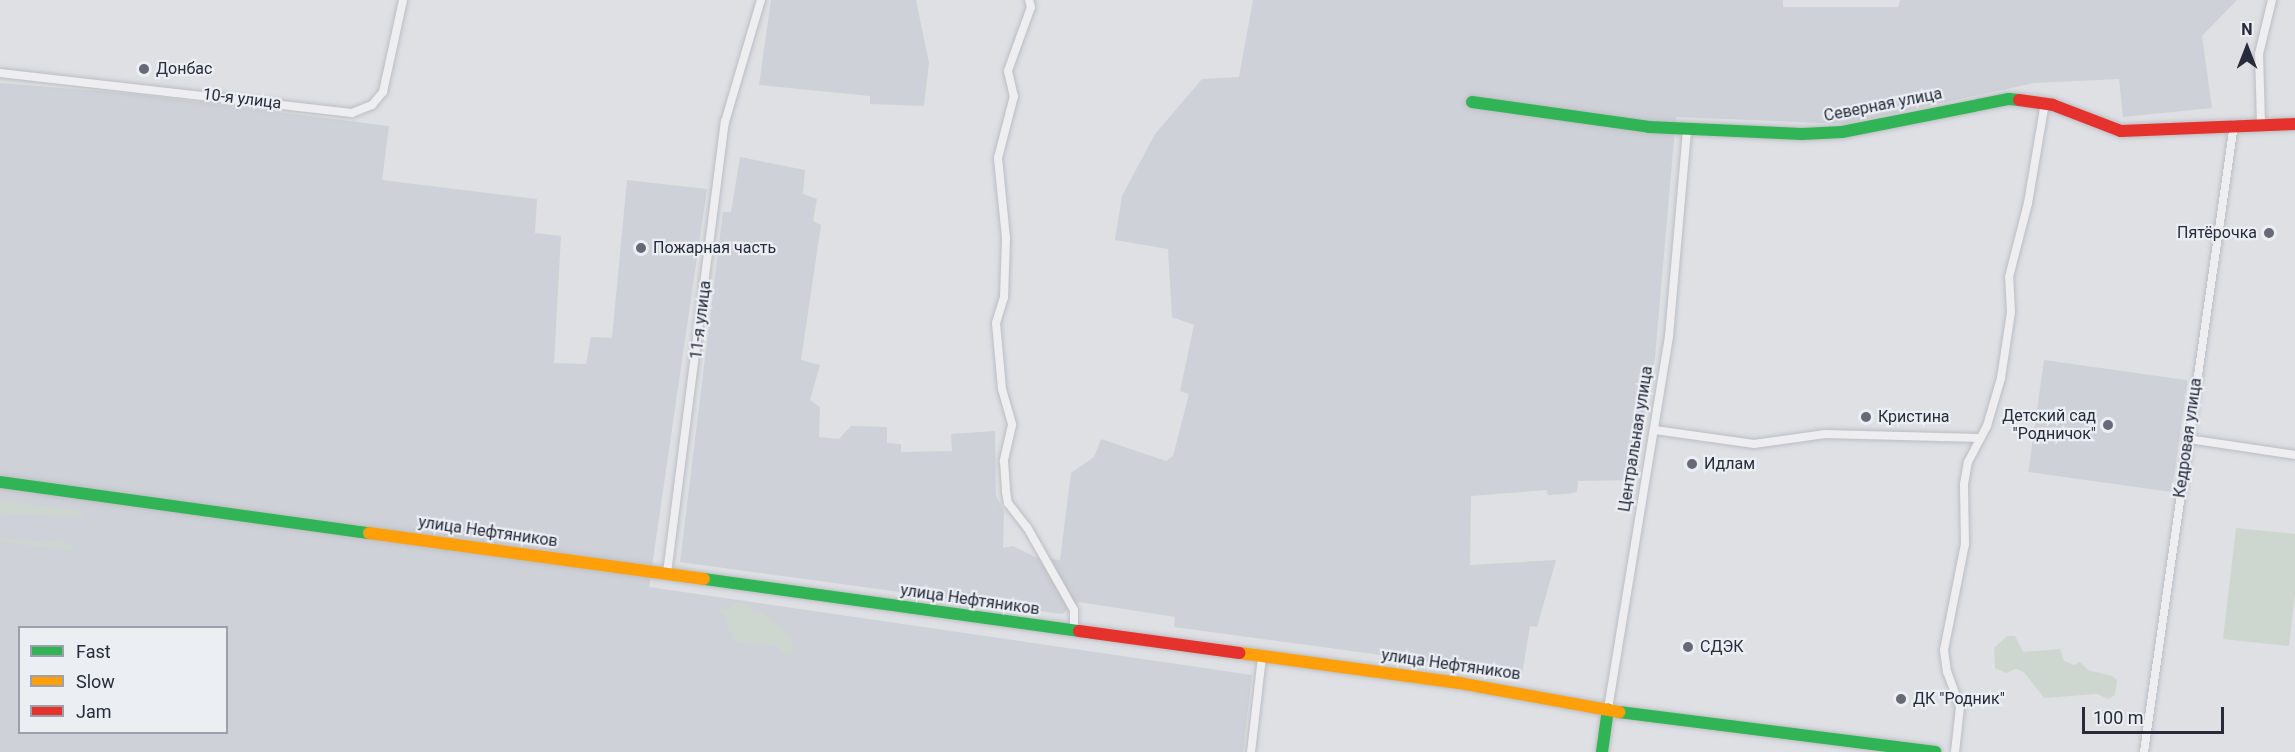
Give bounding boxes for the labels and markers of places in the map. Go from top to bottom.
place label: Донбас [156,59,212,79]
marker: Донбас [137,62,151,76]
place label: Пятёрочка [2177,223,2257,243]
marker: Пятёрочка [2262,226,2276,240]
place label: Пожарная часть [653,238,776,258]
marker: Пожарная часть [634,241,648,255]
place label: Детский сад "Родничок" [2002,406,2096,444]
place label: Кристина [1878,407,1950,427]
marker: Кристина [1859,410,1873,424]
marker: Детский сад "Родничок" [2101,418,2115,432]
place label: Идлам [1704,454,1755,474]
marker: Идлам [1685,457,1699,471]
place label: СДЭК [1700,637,1744,657]
marker: СДЭК [1681,640,1695,654]
place label: ДК "Родник" [1913,689,2005,709]
marker: ДК "Родник" [1894,692,1908,706]

